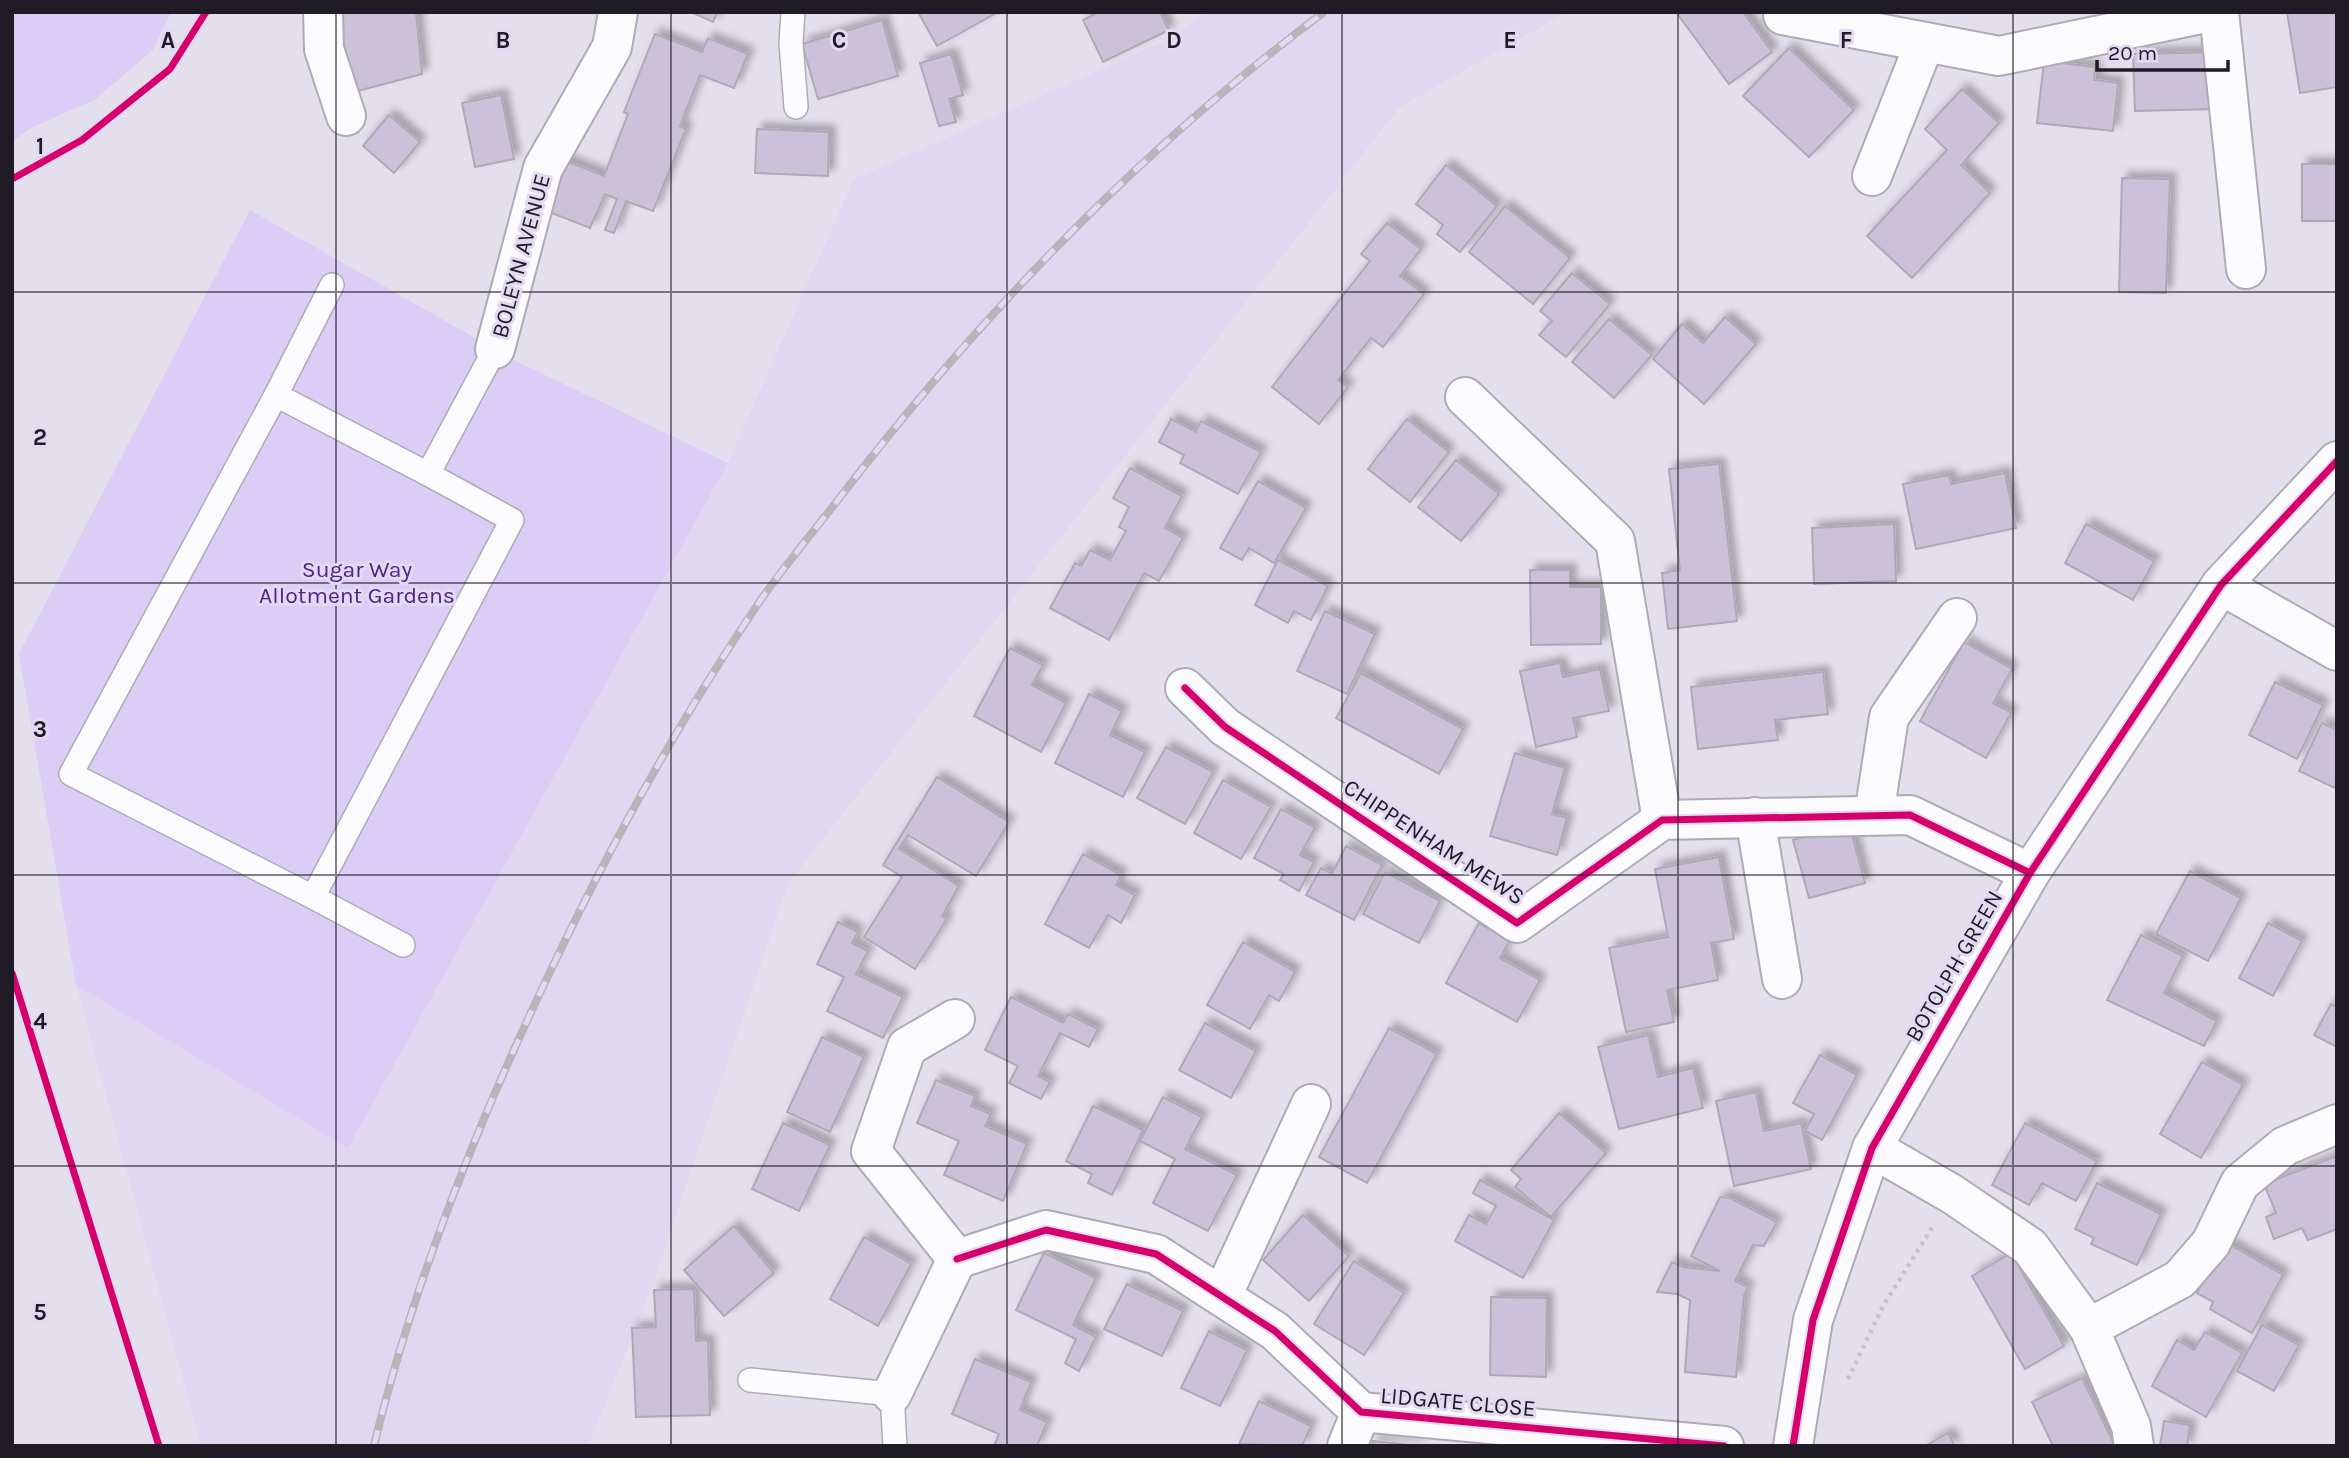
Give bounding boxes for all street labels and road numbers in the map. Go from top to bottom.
street label: BOLEYN AVENUE [486,171,556,341]
street label: CHIPPENHAM MEWS [1338,773,1530,911]
street label: BOTOLPH GREEN [1900,886,2008,1046]
street label: LIDGATE CLOSE [1379,1382,1537,1422]

